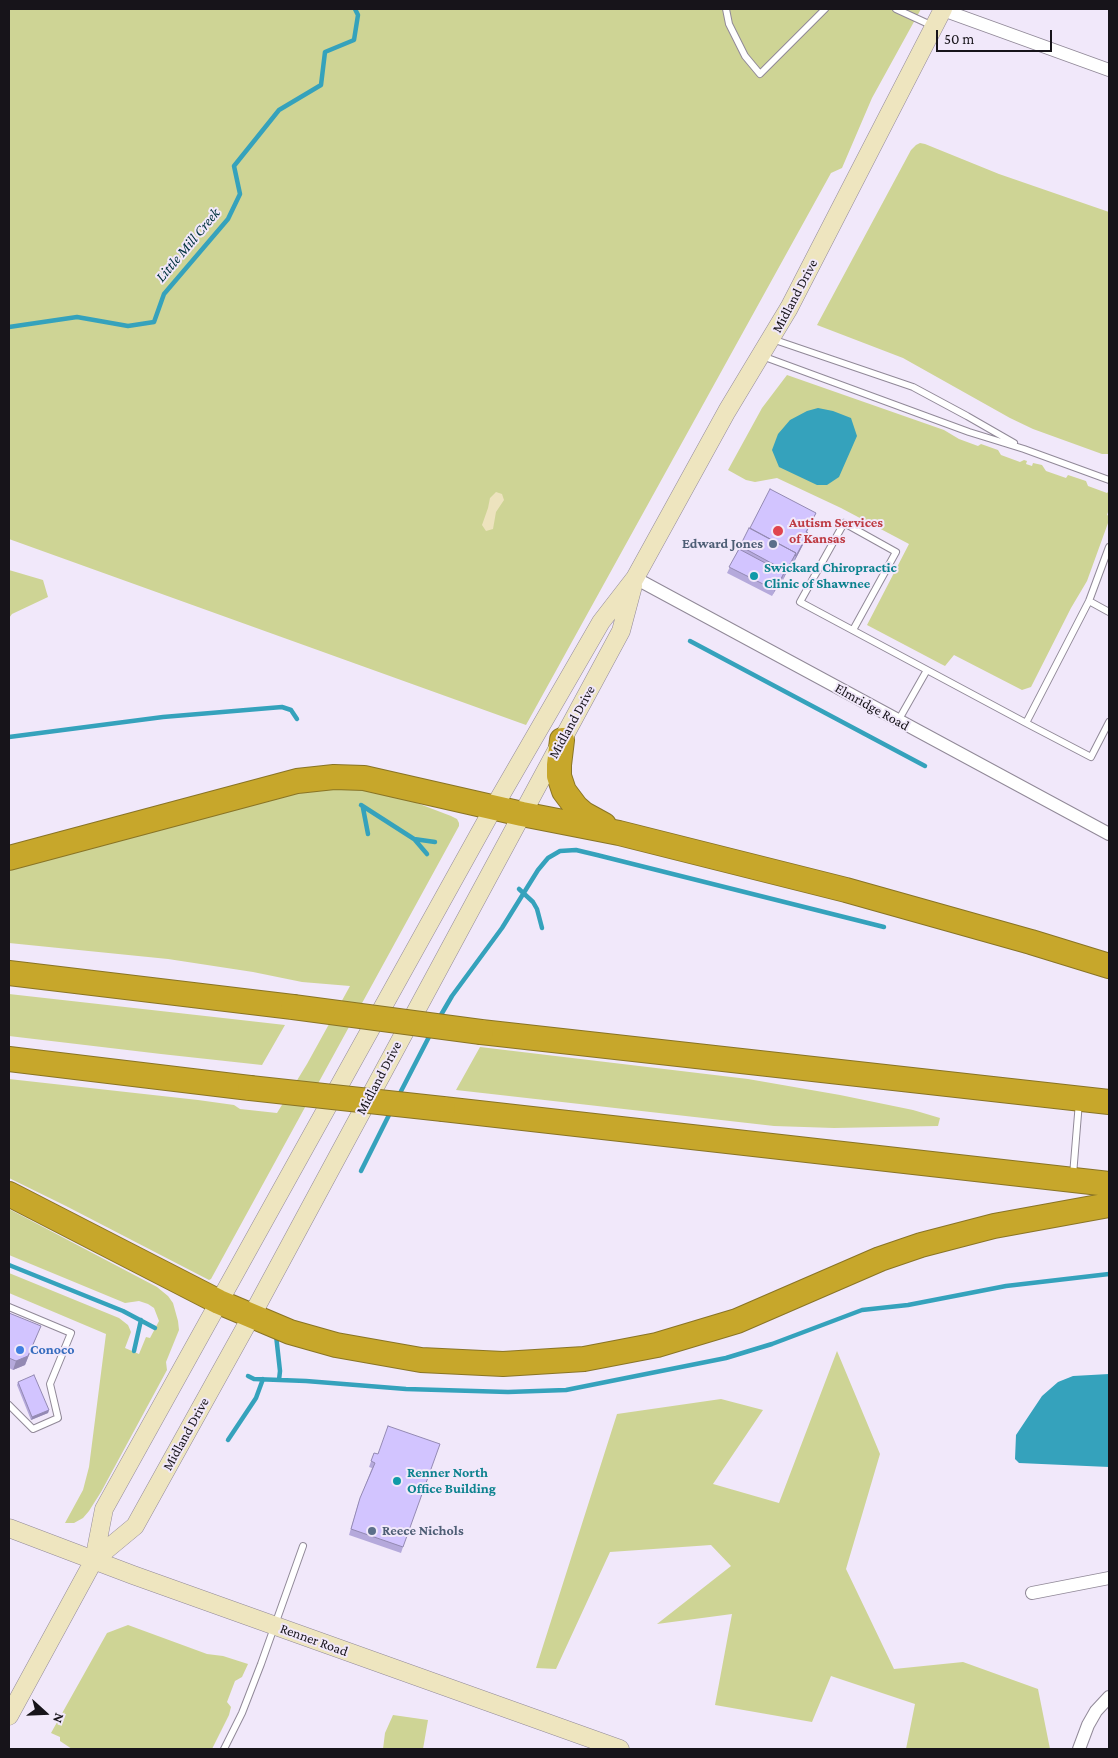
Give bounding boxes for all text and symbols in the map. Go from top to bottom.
scale bar [938,20,1054,52]
text: 50 m [944,31,974,47]
water label: Little Mill Creek [152,204,224,286]
street label: Midland Drive [769,256,821,336]
place label: Autism Services of Kansas [789,515,883,548]
marker: Autism Services of Kansas [771,524,785,538]
place label: Edward Jones [682,536,763,552]
marker: Edward Jones [767,538,779,550]
place label: Swickard Chiropractic Clinic of Shawnee [764,560,897,592]
marker: Swickard Chiropractic Clinic of Shawnee [748,570,760,582]
street label: Elmridge Road [832,680,912,734]
street label: Midland Drive [545,683,599,761]
street label: Midland Drive [353,1038,405,1118]
place label: Conoco [30,1342,75,1358]
marker: Conoco [14,1344,26,1356]
street label: Midland Drive [159,1395,213,1473]
place label: Renner North Office Building [407,1465,496,1498]
marker: Renner North Office Building [391,1475,403,1487]
place label: Reece Nichols [382,1523,464,1539]
marker: Reece Nichols [366,1525,378,1537]
street label: Renner Road [278,1620,350,1660]
north arrow [20,1688,70,1738]
text: N [50,1711,68,1725]

